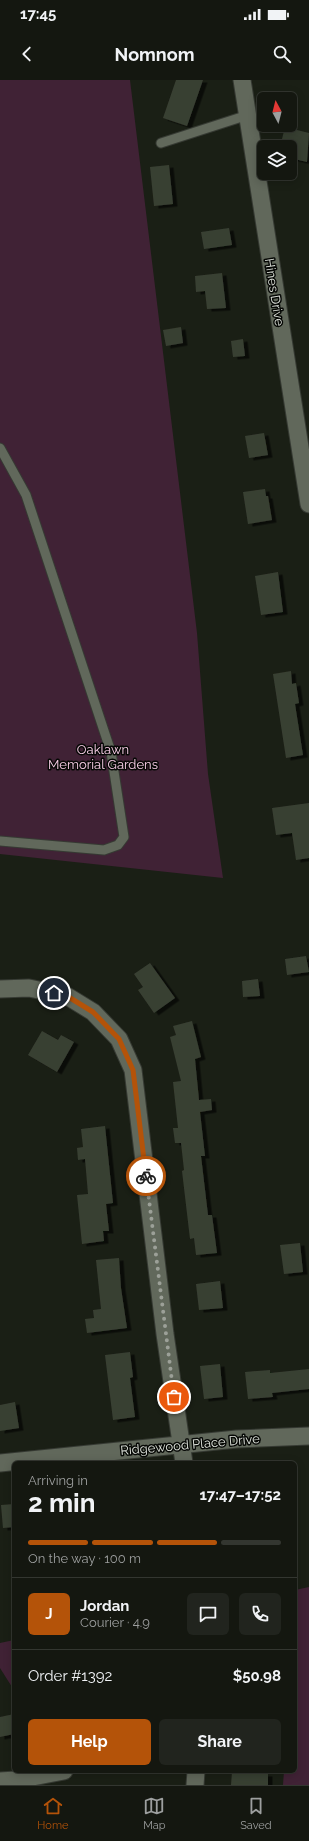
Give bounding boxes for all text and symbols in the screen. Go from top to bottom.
text: 17:45 [20,5,56,23]
icon: back [16,43,38,65]
icon: search [271,43,293,65]
text: Nomnom [115,44,194,65]
north arrow [257,92,297,132]
map controls [257,92,297,180]
button: layers [257,140,297,180]
street label: Hines Drive [262,257,287,327]
park label: Oaklawn Memorial Gardens [48,742,158,772]
pin [37,976,71,1010]
icon: home [43,982,65,1004]
courier [126,1156,166,1196]
icon: bike [135,1165,157,1187]
pin [157,1380,191,1414]
icon: bag [163,1386,185,1408]
street label: Ridgewood Place Drive [120,1431,261,1458]
text: Arriving in [28,1473,88,1488]
text: 17:47–17:52 [199,1486,281,1504]
text: 2 min [28,1488,95,1518]
text: On the way · 100 m [28,1551,141,1566]
button: chat [187,1593,229,1635]
button: phone [239,1593,281,1635]
text: Jordan [80,1597,129,1615]
text: J [45,1605,53,1623]
text: Courier · 4.9 [80,1615,150,1630]
text: Order #1392 [28,1667,112,1685]
text: $50.98 [233,1667,281,1685]
button: Help [28,1719,151,1765]
button: Share [159,1719,281,1765]
tab: Home [37,1795,68,1832]
tab: Map [143,1795,166,1832]
tab: Saved [240,1795,272,1832]

